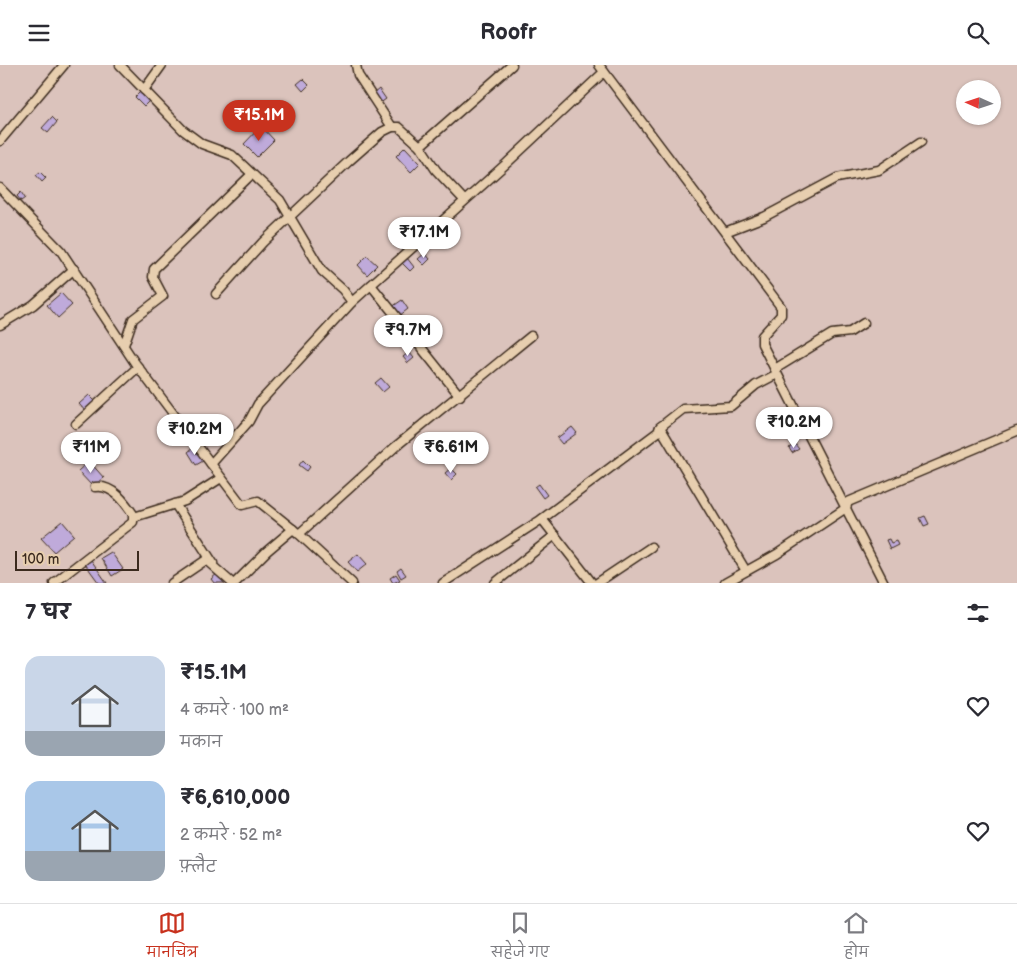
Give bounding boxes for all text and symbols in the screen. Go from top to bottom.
icon: menu [25,19,53,47]
text: Roofr [480,19,537,46]
icon: search [964,19,992,47]
north arrow [956,80,1001,125]
map controls [956,80,1001,125]
pin: ₹15.1M [218,99,300,142]
text: ₹15.1M [234,106,285,125]
pin: ₹17.1M [383,217,465,259]
text: ₹17.1M [399,223,449,242]
pin: ₹9.7M [373,315,443,357]
text: ₹9.7M [385,321,431,340]
pin: ₹10.2M [753,407,835,449]
pin: ₹10.2M [154,413,236,456]
text: ₹10.2M [767,413,821,432]
text: ₹10.2M [168,420,222,439]
pin: ₹11M [61,431,121,474]
pin: ₹6.61M [410,431,492,474]
text: ₹11M [72,438,110,457]
text: ₹6.61M [424,438,478,457]
scale bar [15,548,139,571]
text: 100 m [22,551,59,568]
icon: filters [964,599,992,627]
text: 7 घर [25,600,70,625]
text: ₹15.1M [180,660,247,685]
icon: home [65,676,125,736]
icon: heart [964,692,992,720]
text: 4 कमरे · 100 m² [180,701,289,720]
text: मकान [180,733,222,752]
text: ₹6,610,000 [180,785,290,810]
icon: home [65,801,125,861]
icon: heart [964,817,992,845]
text: 2 कमरे · 52 m² [180,826,282,845]
text: फ़्लैट [180,858,216,877]
tab: मानचित्र [147,909,198,968]
tab: सहेजे गए [491,909,549,968]
tab: होम [842,909,870,968]

